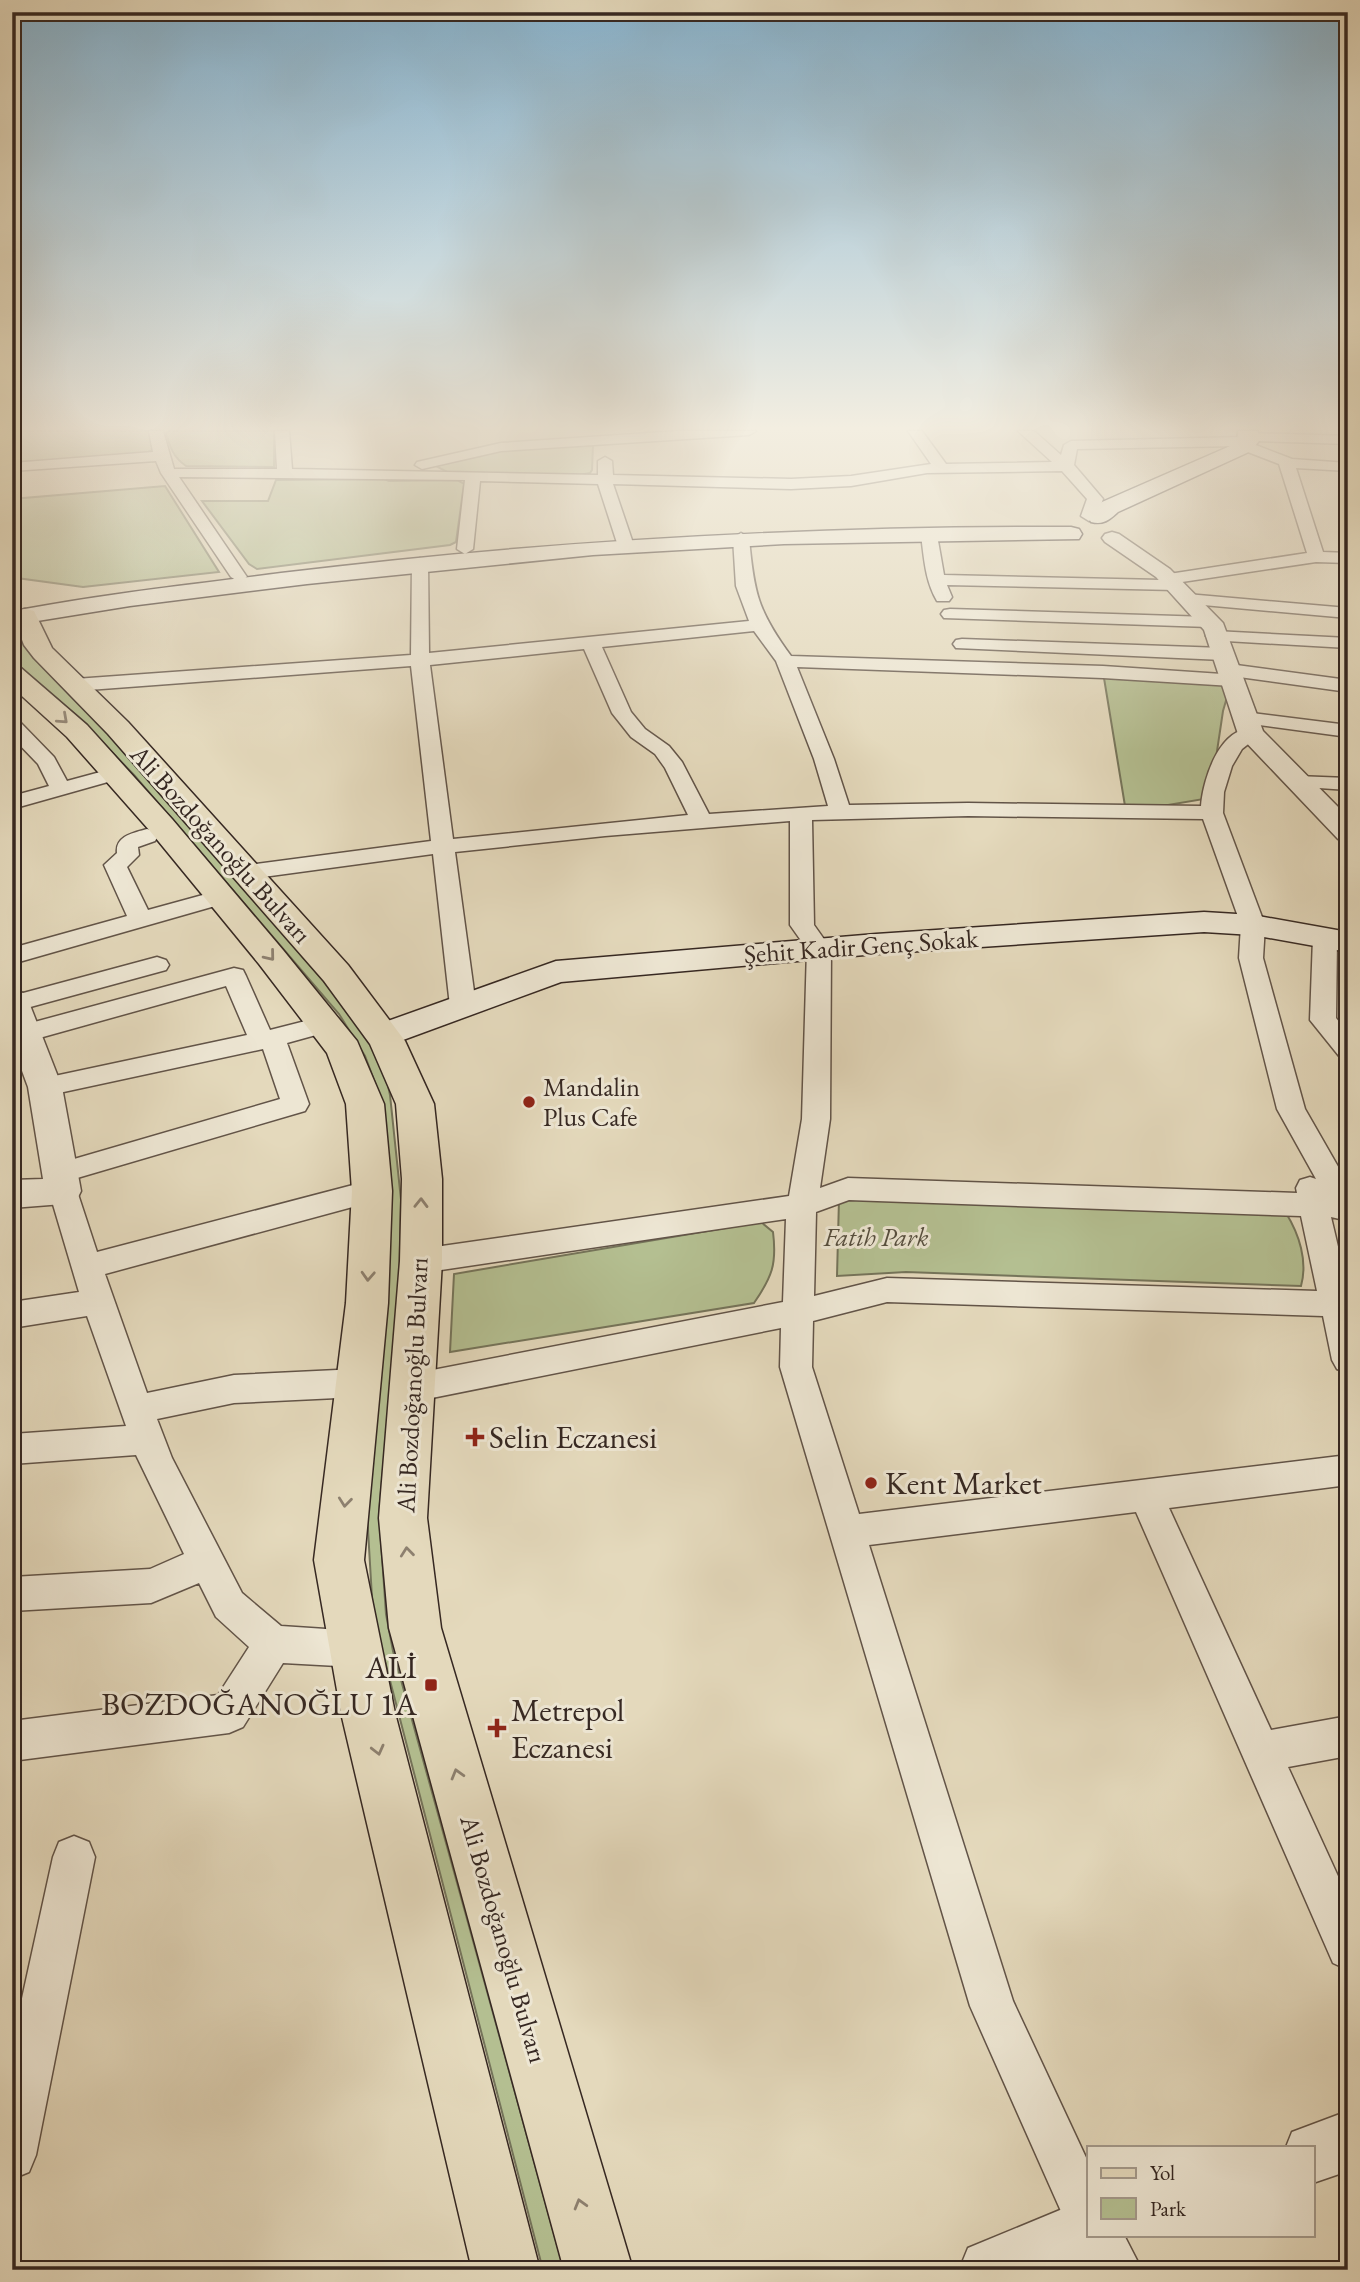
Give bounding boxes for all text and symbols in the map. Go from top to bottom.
one-way arrow [55,711,68,723]
street label: Ali Bozdoğanoğlu Bulvarı [122,737,319,950]
street label: Şehit Kadir Genç Sokak [743,921,980,971]
one-way arrow [261,948,274,960]
place label: Mandalin Plus Cafe [543,1070,640,1134]
marker: Mandalin Plus Cafe [521,1094,537,1110]
one-way arrow [413,1197,429,1208]
park label: Fatih Park [822,1220,929,1254]
street label: Ali Bozdoğanoğlu Bulvarı [388,1256,436,1515]
one-way arrow [360,1270,375,1281]
place label: Selin Eczanesi [489,1416,657,1458]
marker: Selin Eczanesi [467,1429,483,1445]
place label: Kent Market [885,1462,1042,1504]
marker: Kent Market [863,1475,879,1491]
one-way arrow [338,1496,353,1508]
one-way arrow [400,1547,415,1558]
place label: ALİ BOZDOĞANOĞLU 1A [101,1646,418,1725]
marker: ALİ BOZDOĞANOĞLU 1A [423,1677,439,1693]
place label: Metrepol Eczanesi [511,1689,625,1768]
marker: Metrepol Eczanesi [489,1720,505,1736]
one-way arrow [370,1744,384,1756]
one-way arrow [450,1768,465,1780]
street label: Ali Bozdoğanoğlu Bulvarı [452,1810,556,2067]
legend [1087,2146,1314,2236]
text: Yol [1150,2159,1175,2186]
text: Park [1150,2195,1187,2222]
one-way arrow [574,2198,589,2210]

